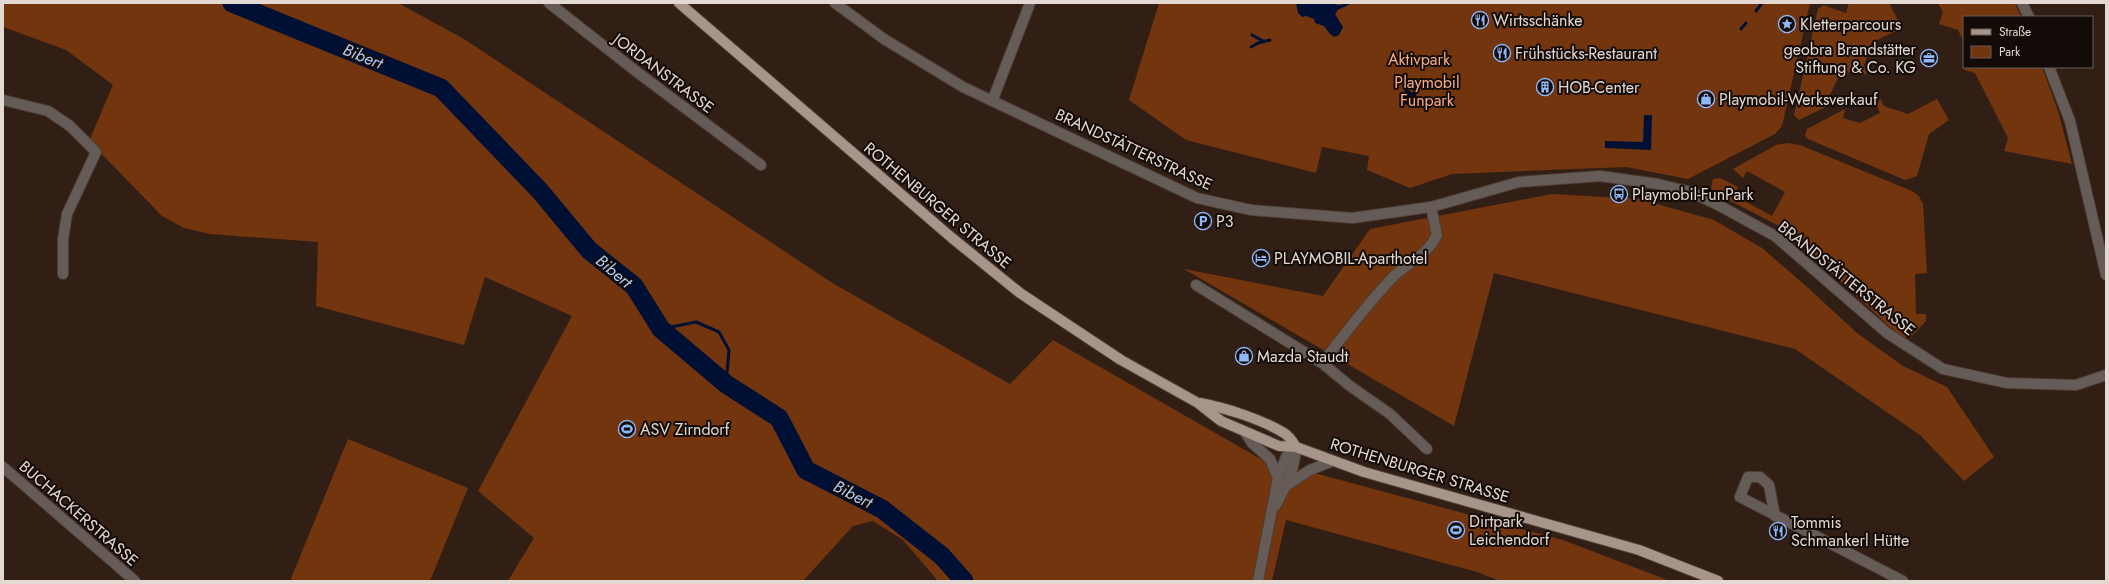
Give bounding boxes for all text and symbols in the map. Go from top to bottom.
place label: Wirtsschänke [1493,9,1582,32]
restaurant icon: Wirtsschänke [1470,10,1490,30]
place label: Kletterparcours [1800,13,1901,36]
place icon: Kletterparcours [1777,14,1797,34]
legend [1963,16,2093,68]
text: Straße [1999,23,2031,41]
street label: JORDANSTRASSE [607,27,719,119]
water label: Bibert [339,37,387,75]
place label: geobra Brandstätter Stiftung & Co. KG [1784,38,1917,79]
place label: Frühstücks-Restaurant [1515,42,1657,65]
restaurant icon: Frühstücks-Restaurant [1492,43,1512,63]
text: Park [1999,43,2021,61]
park label: Aktivpark [1388,48,1451,71]
office icon: geobra Brandstätter Stiftung & Co. KG [1919,48,1939,68]
park label: Playmobil Funpark [1394,71,1460,112]
place label: HOB-Center [1558,76,1640,99]
building icon: HOB-Center [1535,77,1555,97]
place label: Playmobil-Werksverkauf [1719,88,1878,111]
shop icon: Playmobil-Werksverkauf [1696,89,1716,109]
street label: BRANDSTÄTTERSTRASSE [1051,103,1216,196]
street label: ROTHENBURGER STRASSE [859,137,1016,274]
place label: Playmobil-FunPark [1632,183,1755,206]
bus stop icon: Playmobil-FunPark [1609,184,1629,204]
place label: P3 [1216,210,1234,233]
parking icon: P3 [1193,211,1213,231]
street label: BRANDSTÄTTERSTRASSE [1773,216,1920,341]
place label: PLAYMOBIL-Aparthotel [1274,247,1427,270]
hotel icon: PLAYMOBIL-Aparthotel [1251,248,1271,268]
water label: Bibert [591,249,638,294]
place label: Mazda Staudt [1257,345,1348,368]
shop icon: Mazda Staudt [1234,346,1254,366]
place label: ASV Zirndorf [640,418,730,441]
sports icon: ASV Zirndorf [617,419,637,439]
street label: ROTHENBURGER STRASSE [1327,432,1512,509]
street label: BUCHACKERSTRASSE [14,455,143,572]
water label: Bibert [829,474,878,514]
place label: Dirtpark Leichendorf [1469,510,1550,551]
place label: Tommis Schmankerl Hütte [1791,511,1909,552]
sports icon: Dirtpark Leichendorf [1446,520,1466,540]
restaurant icon: Tommis Schmankerl Hütte [1768,521,1788,541]

